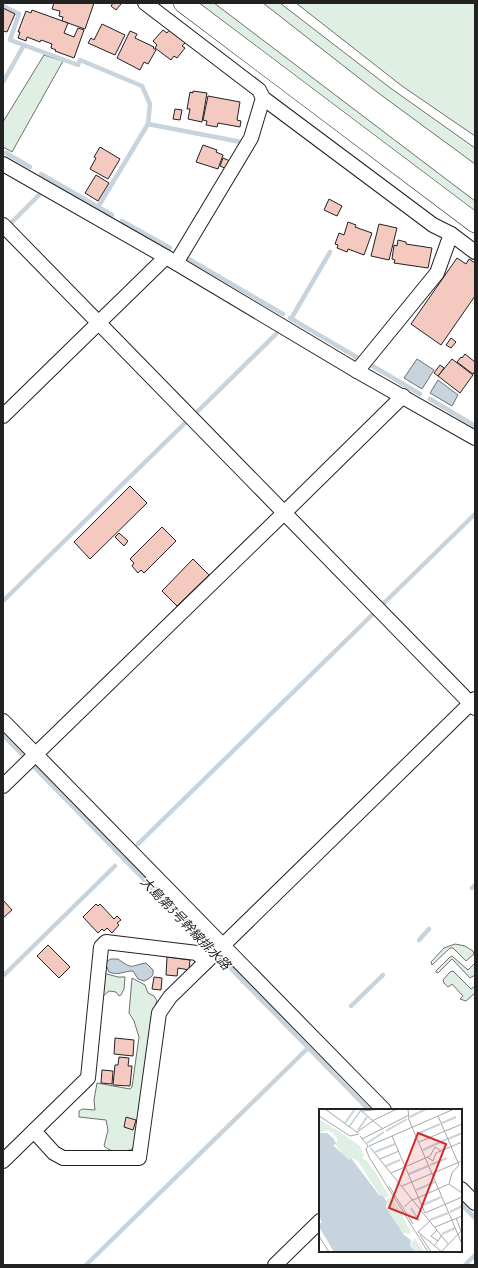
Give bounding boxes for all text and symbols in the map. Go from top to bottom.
water label: 大島第3号幹線排水路 [137,873,235,974]
inset map [319,1109,462,1252]

